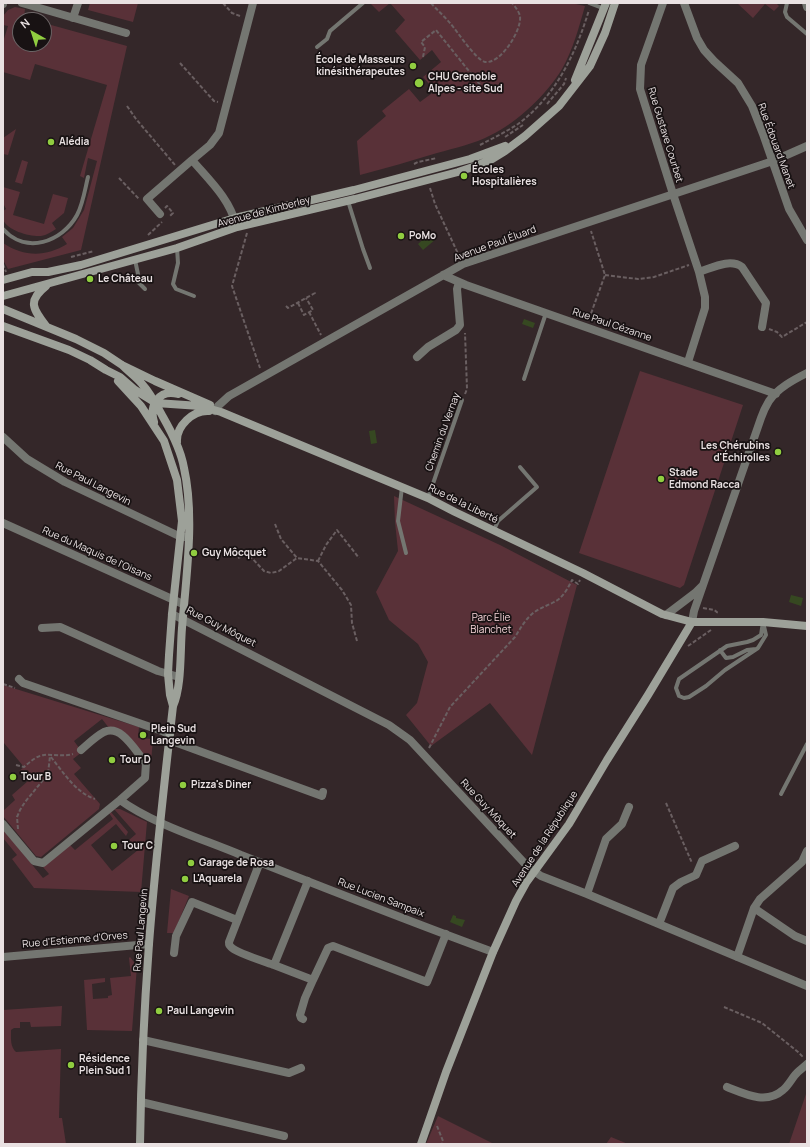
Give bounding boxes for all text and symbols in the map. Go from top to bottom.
north arrow [12,12,52,52]
text: N [17,15,33,31]
place label: École de Masseurs kinésithérapeutes [316,54,405,78]
marker: École de Masseurs kinésithérapeutes [408,61,418,71]
place label: CHU Grenoble Alpes - site Sud [428,71,503,94]
marker: CHU Grenoble Alpes - site Sud [413,77,425,89]
street label: Rue Gustave Courbet [645,86,685,184]
street label: Rue Édouard Manet [755,102,797,190]
place label: Alédia [59,136,89,148]
marker: Alédia [46,137,56,147]
place label: Écoles Hospitalières [472,164,537,188]
marker: Écoles Hospitalières [459,171,469,181]
street label: Avenue de Kimberley [216,194,312,230]
street label: Avenue Paul Éluard [452,224,538,264]
place label: PoMo [409,230,436,242]
marker: PoMo [396,231,406,241]
place label: Le Château [98,273,153,285]
marker: Le Château [85,274,95,284]
street label: Rue Paul Cézanne [571,306,653,344]
street label: Chemin du Vernay [423,391,463,473]
place label: Les Chérubins d'Échirolles [701,440,770,464]
marker: Les Chérubins d'Échirolles [773,447,783,457]
street label: Rue Paul Langevin [53,460,133,508]
place label: Stade Edmond Racca [669,467,740,490]
marker: Stade Edmond Racca [656,474,666,484]
street label: Rue de la Liberté [426,482,500,526]
street label: Rue du Maquis de l'Oisans [40,524,154,584]
place label: Guy Môcquet [202,547,266,559]
marker: Guy Môcquet [189,548,199,558]
street label: Rue Guy Môquet [184,604,258,650]
park label: Parc Élie Blanchet [470,612,512,636]
place label: Plein Sud Langevin [151,723,196,746]
marker: Plein Sud Langevin [138,730,148,740]
place label: Tour D [120,754,151,766]
marker: Tour D [107,755,117,765]
place label: Tour B [21,771,51,783]
marker: Tour B [8,772,18,782]
street label: Rue Guy Môquet [458,777,518,841]
place label: Pizza's Diner [191,779,251,791]
marker: Pizza's Diner [178,780,188,790]
street label: Avenue de la République [509,789,581,889]
place label: Tour C [122,840,153,852]
marker: Tour C [109,841,119,851]
place label: Garage de Rosa [199,857,274,869]
marker: Garage de Rosa [186,858,196,868]
place label: L'Aquarela [193,873,242,885]
marker: L'Aquarela [180,874,190,884]
street label: Rue Lucien Sampaix [336,876,426,920]
street label: Rue Paul Langevin [131,888,151,972]
street label: Rue d'Estienne d'Orves [22,929,128,951]
place label: Paul Langevin [167,1005,234,1017]
marker: Paul Langevin [154,1006,164,1016]
place label: Résidence Plein Sud 1 [79,1053,131,1076]
marker: Résidence Plein Sud 1 [66,1060,76,1070]

